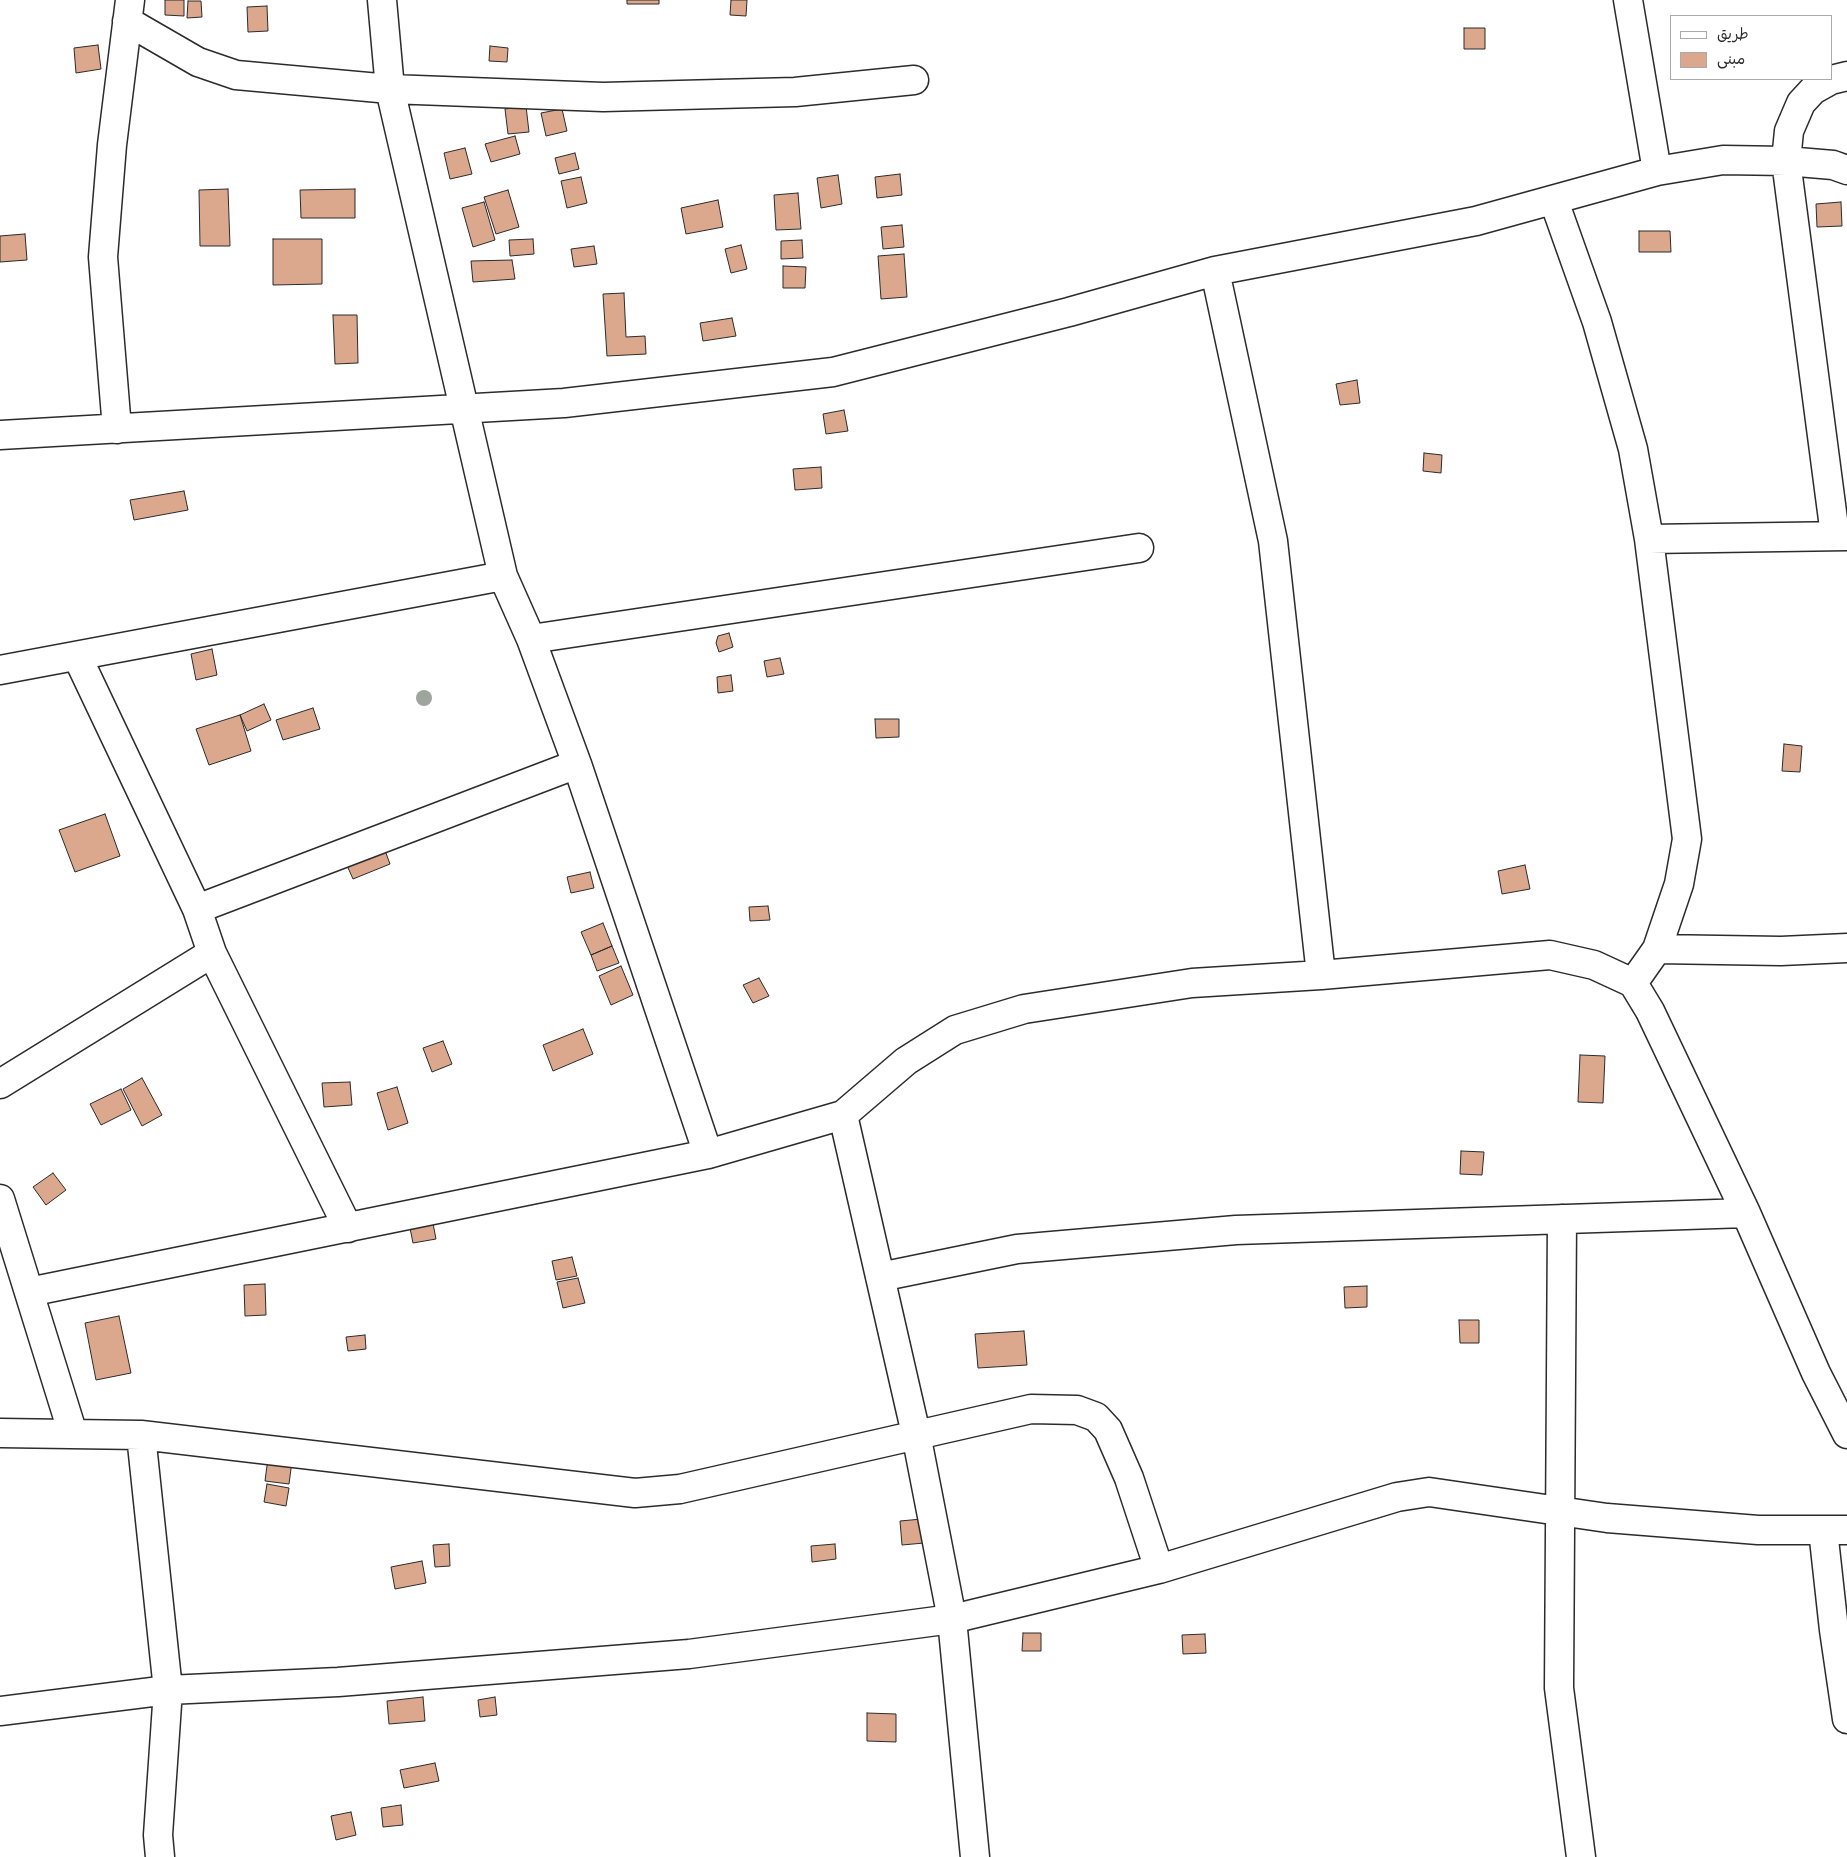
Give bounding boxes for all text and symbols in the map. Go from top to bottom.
legend [1670,15,1832,80]
text: طريق [1717,23,1749,43]
text: مبنى [1717,48,1745,68]

